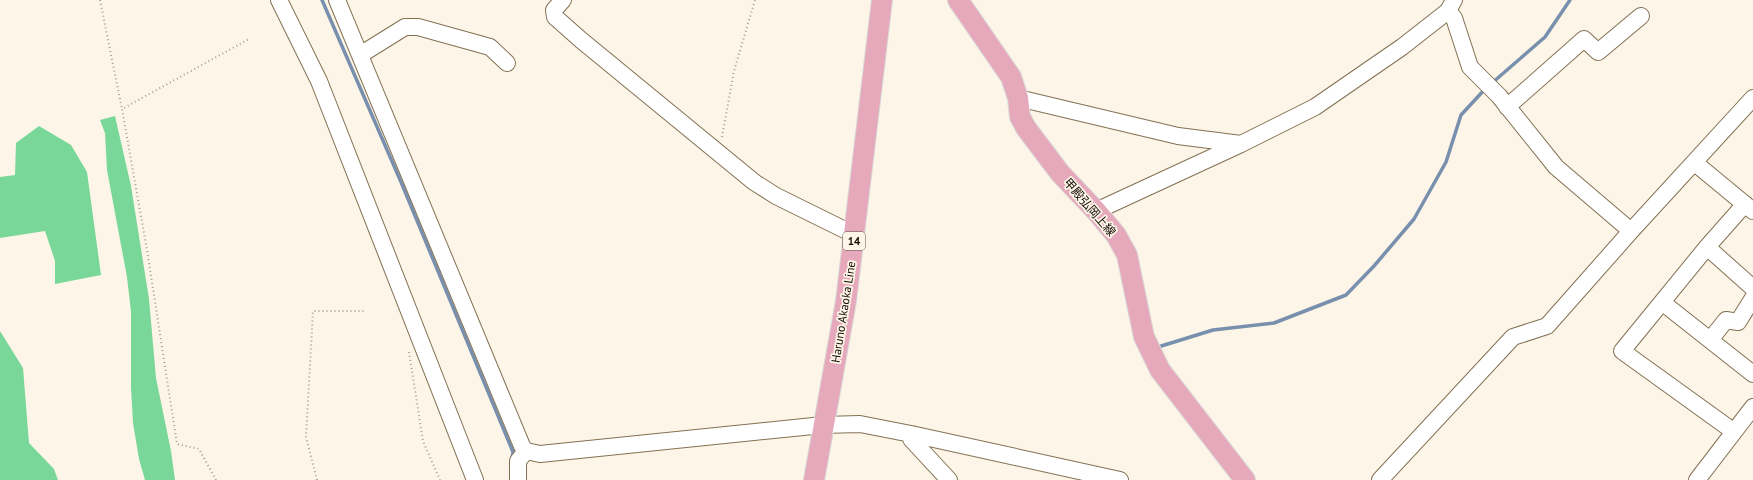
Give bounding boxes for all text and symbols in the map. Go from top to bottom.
street label: 甲殿弘岡上線 [1061,175,1119,239]
road number: 14 [843,232,865,250]
street label: Haruno Akaoka Line [828,260,858,364]

